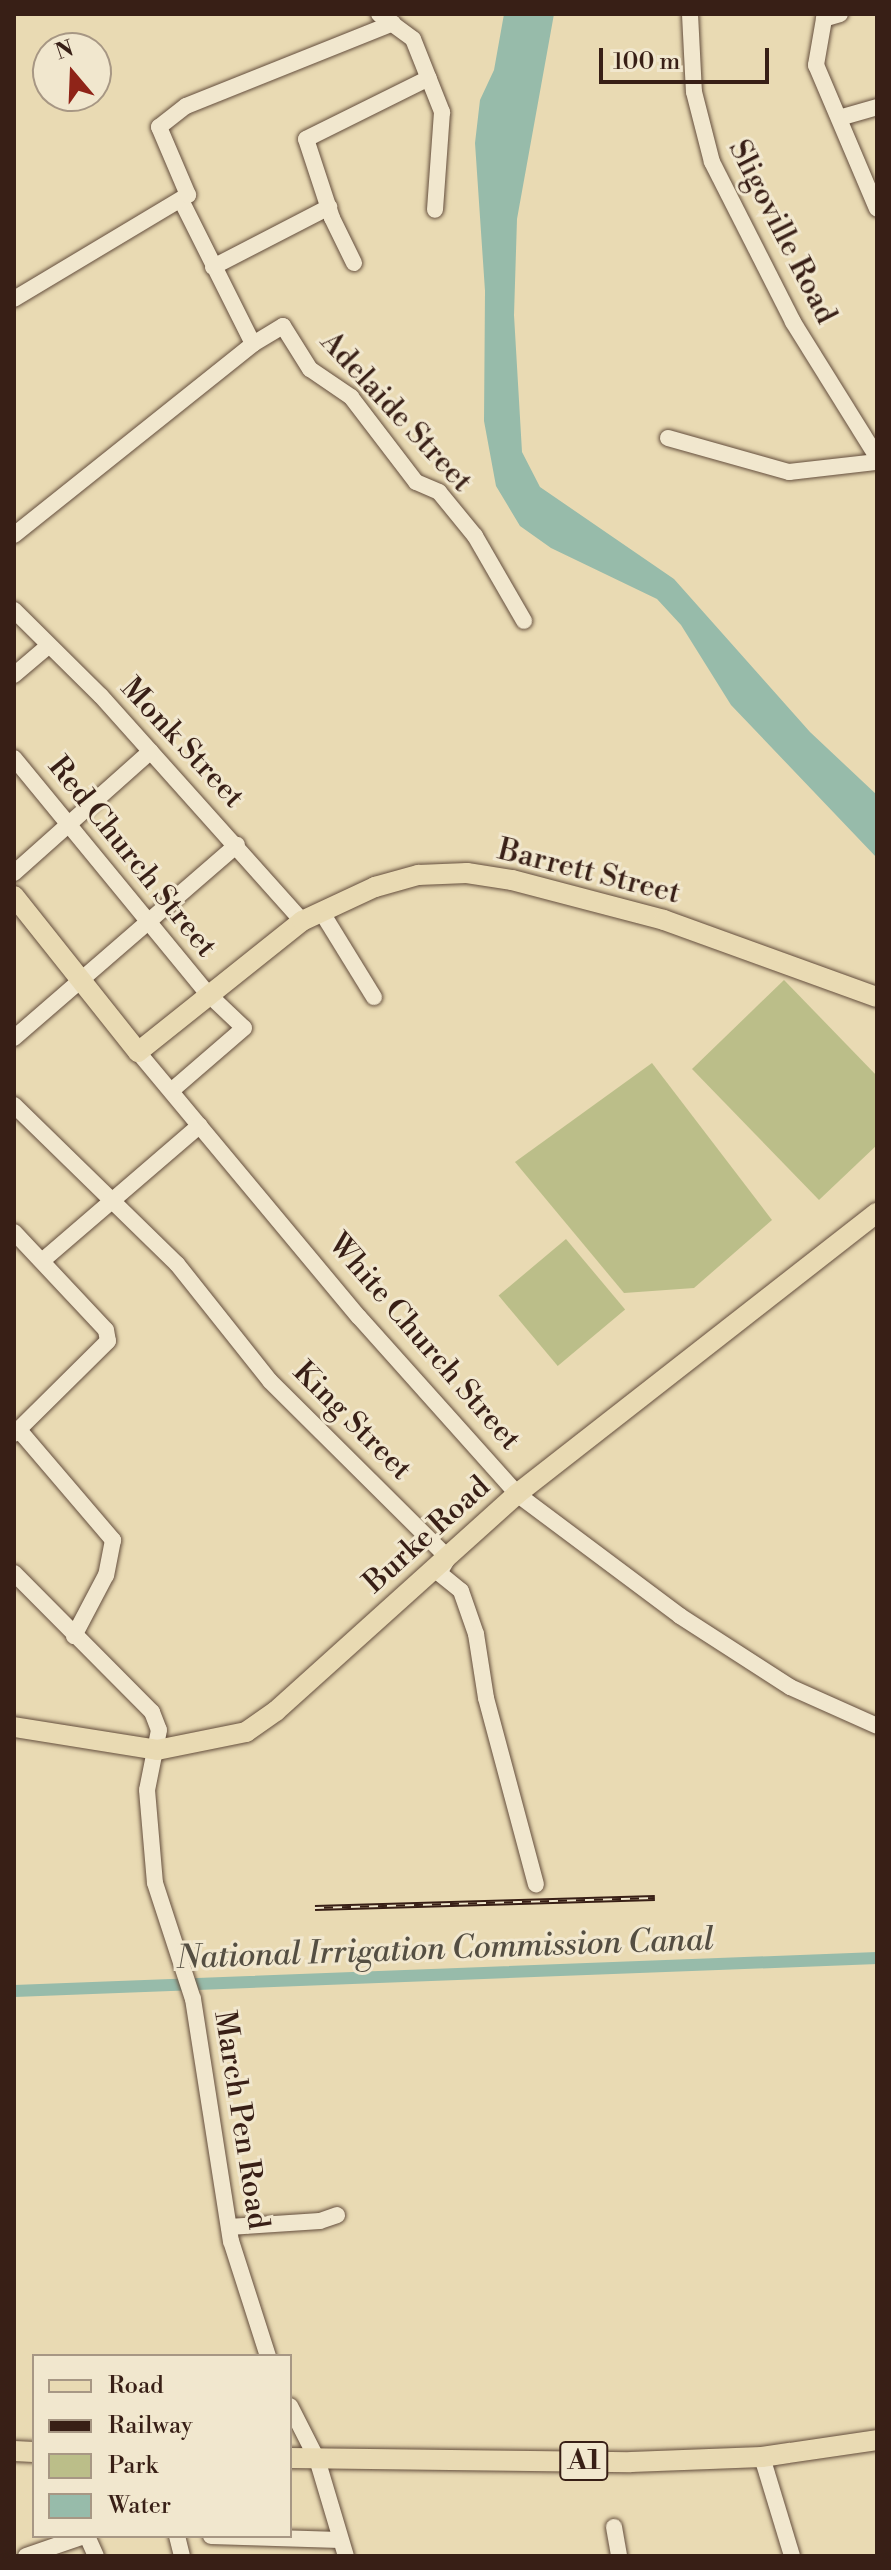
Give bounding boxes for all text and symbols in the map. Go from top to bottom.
north arrow [32,32,112,112]
scale bar [603,32,773,82]
text: N [52,35,77,66]
text: 100 m [613,47,680,77]
street label: Sligoville Road [720,134,844,330]
street label: Adelaide Street [313,324,479,500]
street label: Monk Street [113,671,251,815]
street label: Red Church Street [40,750,224,964]
street label: Barrett Street [494,832,684,912]
street label: White Church Street [320,1226,528,1458]
street label: King Street [285,1354,419,1488]
street label: Burke Road [357,1469,497,1601]
water label: National Irrigation Commission Canal [176,1920,714,1978]
street label: March Pen Road [206,2008,276,2232]
legend [32,2354,292,2538]
text: Road [108,2371,164,2401]
text: Railway [108,2411,193,2441]
road number: A1 [558,2437,610,2485]
text: Park [108,2451,158,2481]
text: Water [108,2491,171,2521]

